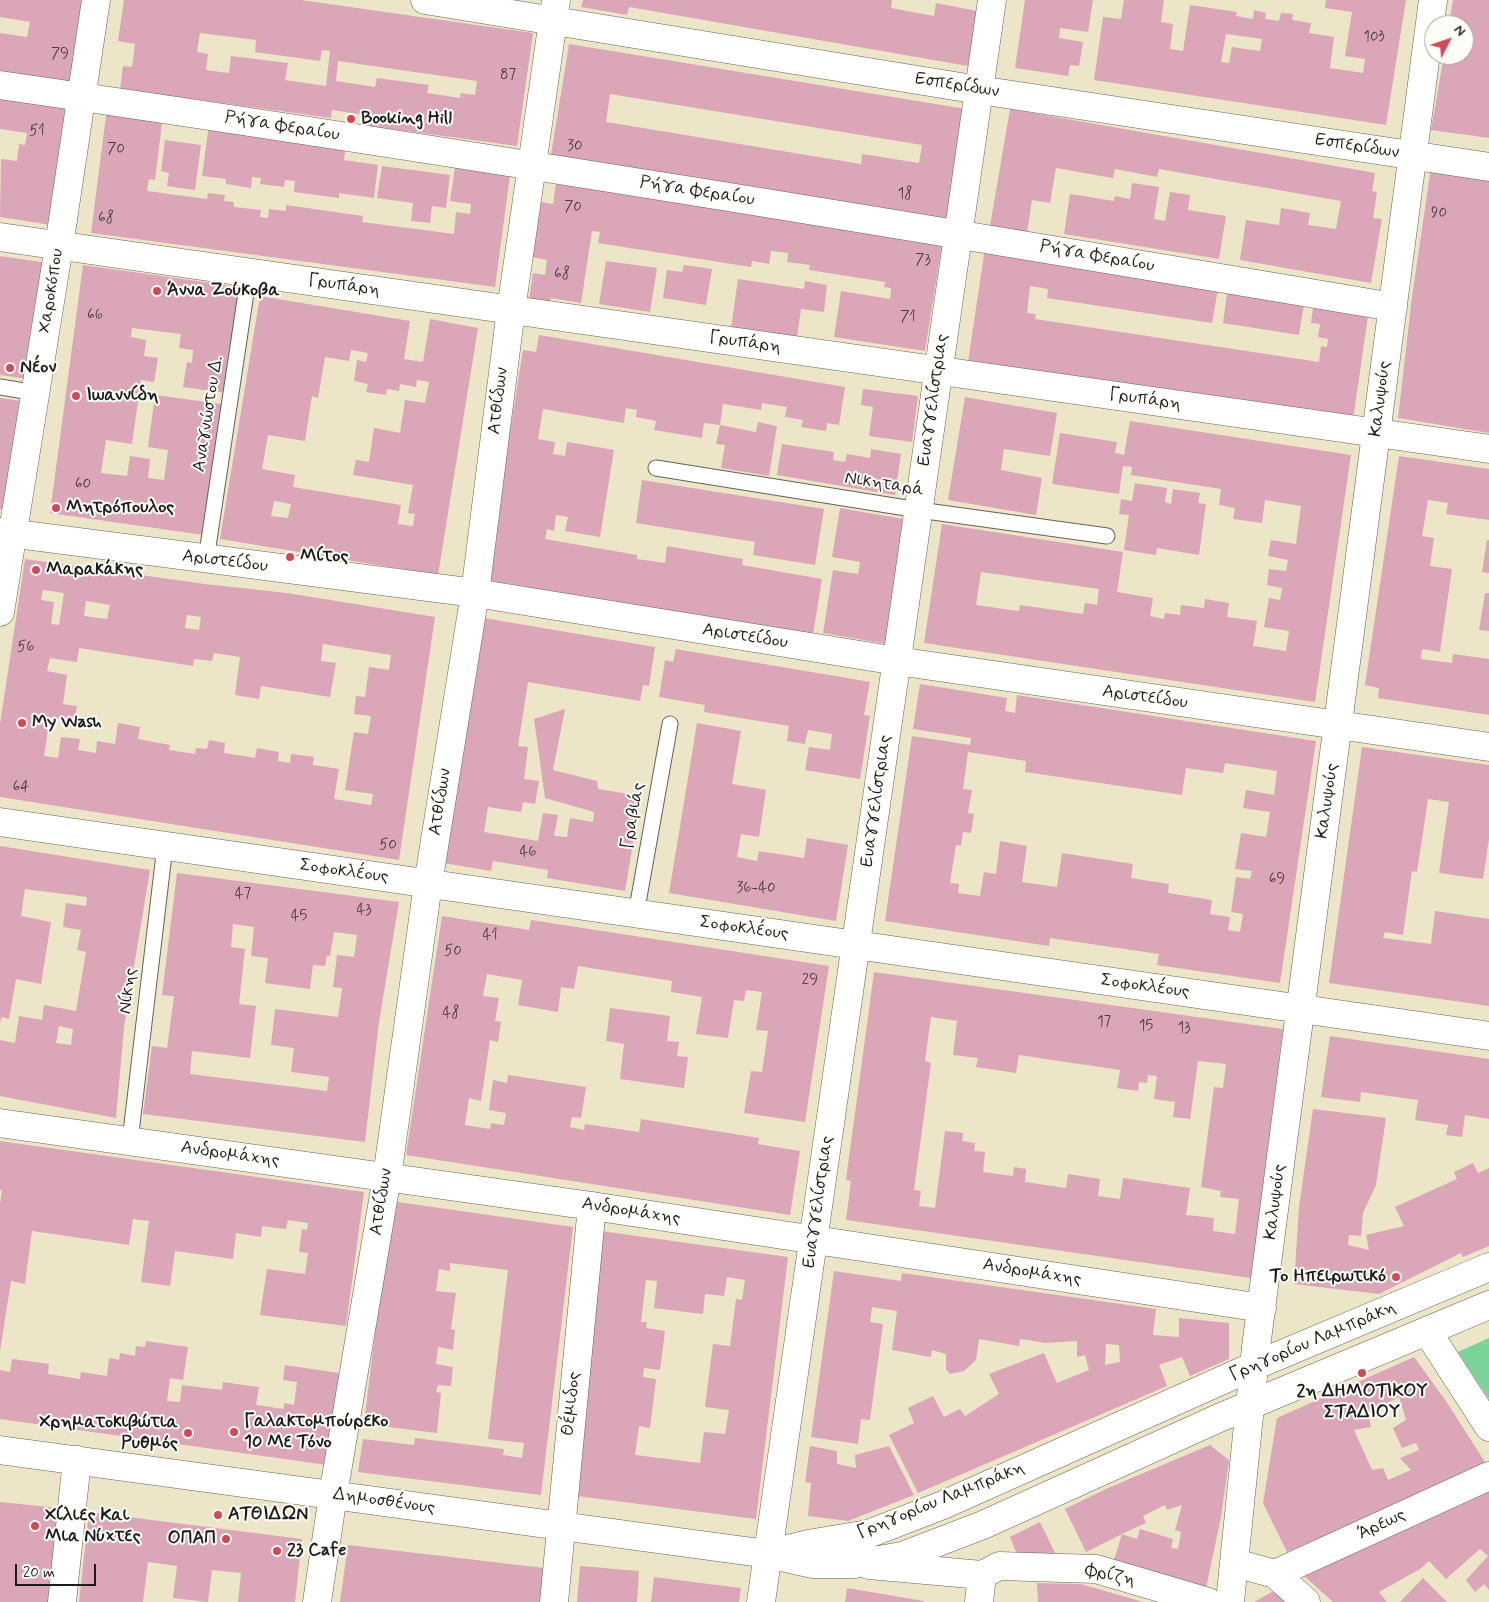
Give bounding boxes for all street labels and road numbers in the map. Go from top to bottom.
street label: Εσπερίδων [913,69,1001,103]
street label: Ρήγα Φεραίου [223,107,341,147]
street label: Εσπερίδων [1313,130,1401,164]
street label: Ρήγα Φεραίου [638,172,756,212]
street label: Ρήγα Φεραίου [1038,236,1156,278]
street label: Χαροκόπου [35,247,69,335]
street label: Γρυπάρη [306,270,382,302]
street label: Γρυπάρη [707,327,783,359]
street label: Ευαγγελίστριας [914,333,954,467]
street label: Αναγνώστου Δ. [189,354,229,474]
street label: Καλυψούς [1366,360,1396,438]
street label: Ατθίδων [484,366,514,436]
street label: Γρυπάρη [1107,384,1183,416]
street label: Νικηταρά [843,468,925,502]
street label: Αριστείδου [181,546,269,578]
street label: Αριστείδου [701,620,789,654]
street label: Αριστείδου [1101,681,1189,715]
street label: Ευαγγελίστριας [857,734,897,868]
street label: Καλυψούς [1312,762,1344,840]
street label: Ατθίδων [425,767,457,837]
street label: Γραβιάς [618,781,650,851]
street label: Σοφοκλέους [298,855,390,889]
street label: Σοφοκλέους [698,912,790,946]
street label: Νίκης [115,967,143,1015]
street label: Σοφοκλέους [1099,970,1191,1004]
street label: Ευαγγελίστριας [799,1135,839,1269]
street label: Ανδρομάχης [179,1137,281,1173]
street label: Καλυψούς [1261,1163,1291,1241]
street label: Ατθίδων [366,1167,398,1237]
street label: Ανδρομάχης [580,1194,682,1230]
street label: Ανδρομάχης [981,1255,1083,1291]
street label: Γρηγορίου Λαμπράκη [1227,1297,1399,1387]
street label: Θέμιδος [558,1371,586,1437]
street label: Γρηγορίου Λαμπράκη [854,1458,1028,1544]
street label: Δημοσθένους [332,1484,436,1520]
street label: Άρεως [1355,1505,1409,1545]
street label: Φρίζη [1083,1560,1137,1592]

